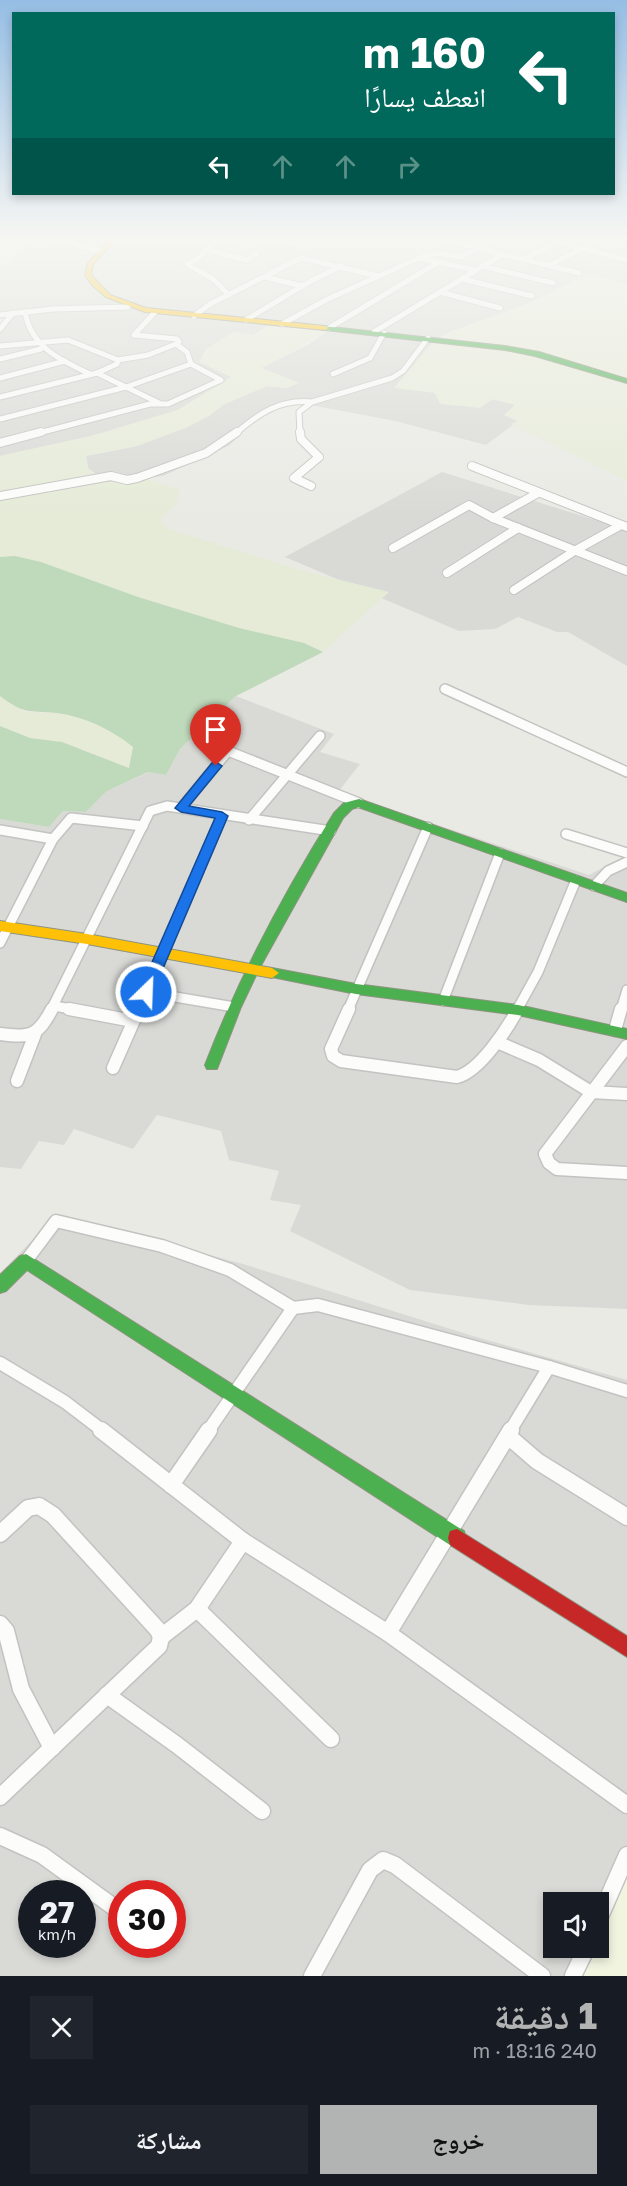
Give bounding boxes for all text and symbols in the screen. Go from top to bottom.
text: 160 m [363,27,486,77]
icon: left [507,36,585,114]
text: انعطف يسارًا [364,81,486,113]
icon: left [203,150,236,183]
icon: ahead [266,150,299,183]
icon: ahead [329,150,362,183]
icon: right [392,150,425,183]
pin [190,704,241,766]
icon: arrive [199,713,232,746]
position arrow [114,960,178,1024]
speed limit sign: 30 [108,1880,186,1958]
map controls [543,1892,609,1958]
button: sound [543,1892,609,1958]
text: 27 [40,1894,74,1930]
text: km/h [38,1925,76,1943]
text: 1 دقيقة [494,1994,597,2037]
button: close [30,1996,93,2059]
text: 240 m · 18:16 [472,2038,597,2062]
button: مشاركة [30,2105,308,2174]
button: خروج [320,2105,597,2174]

